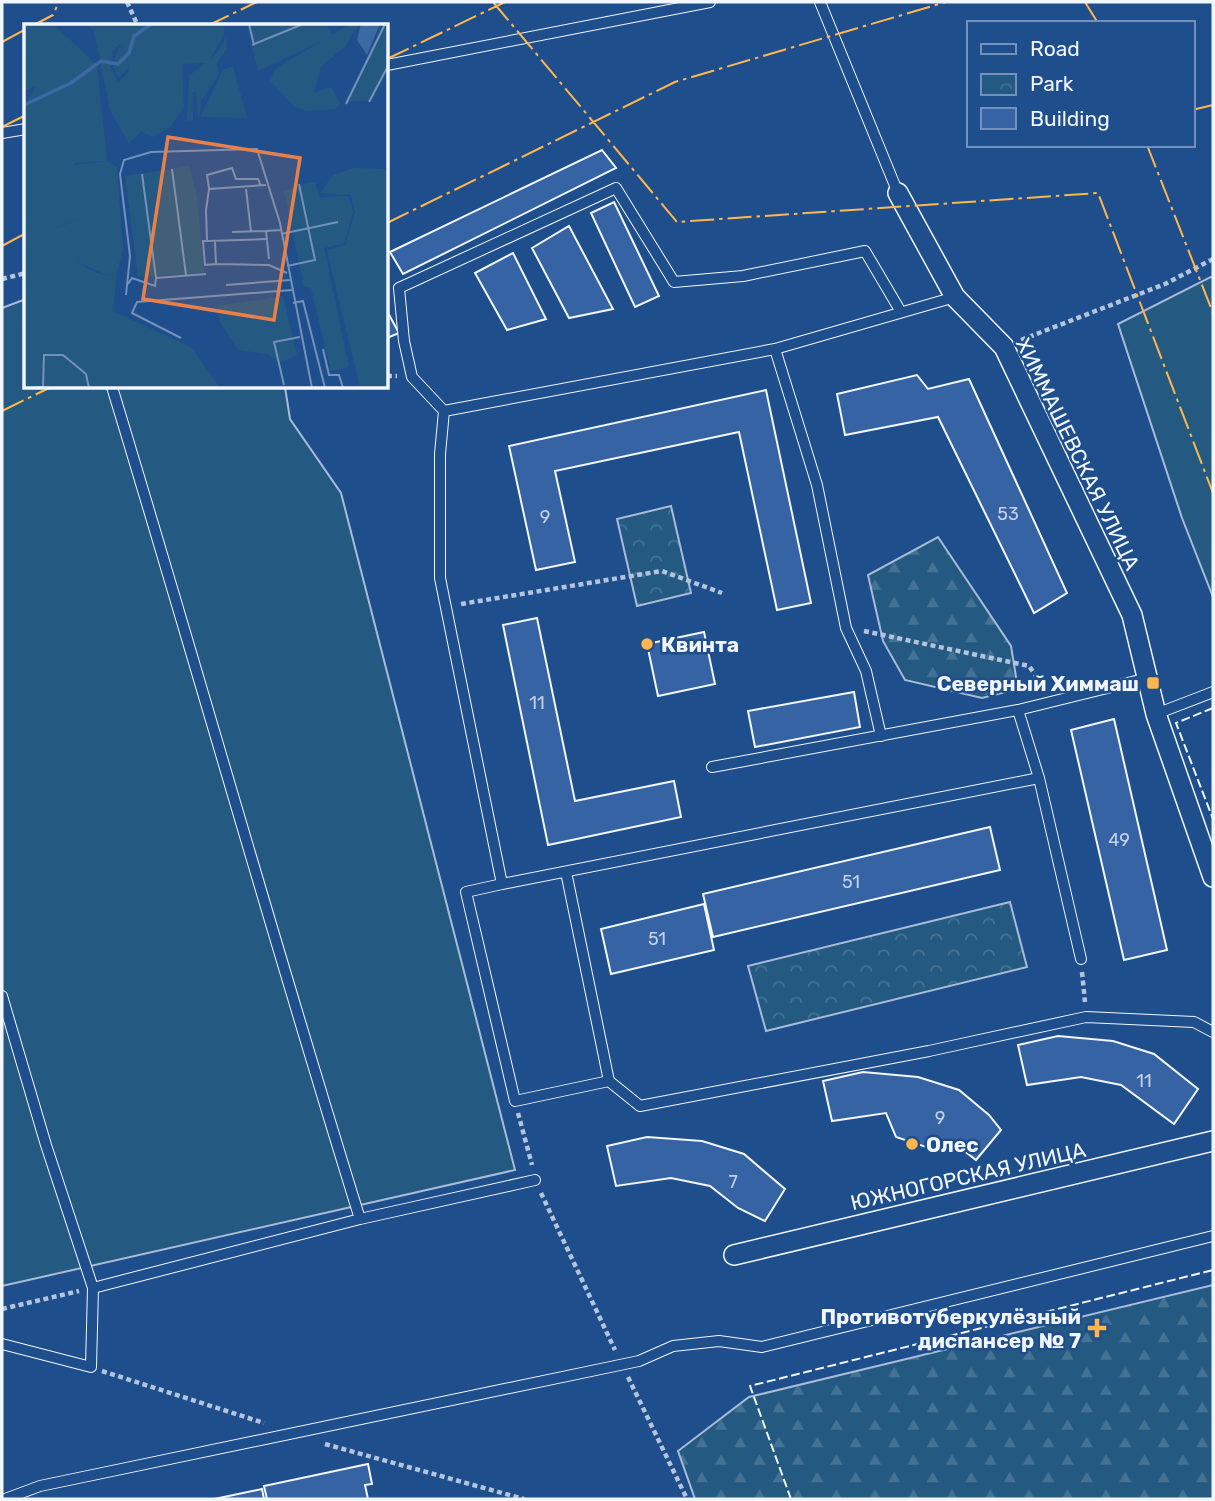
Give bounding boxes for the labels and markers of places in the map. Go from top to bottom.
place label: Квинта [661,632,739,657]
marker: Квинта [639,636,655,652]
place label: Северный Химмаш [937,671,1139,696]
marker: Северный Химмаш [1145,675,1161,691]
place label: Олес [926,1132,979,1157]
marker: Олес [904,1136,920,1152]
place label: Противотуберкулёзный диспансер № 7 [820,1304,1081,1353]
marker: Противотуберкулёзный диспансер № 7 [1087,1318,1107,1338]

